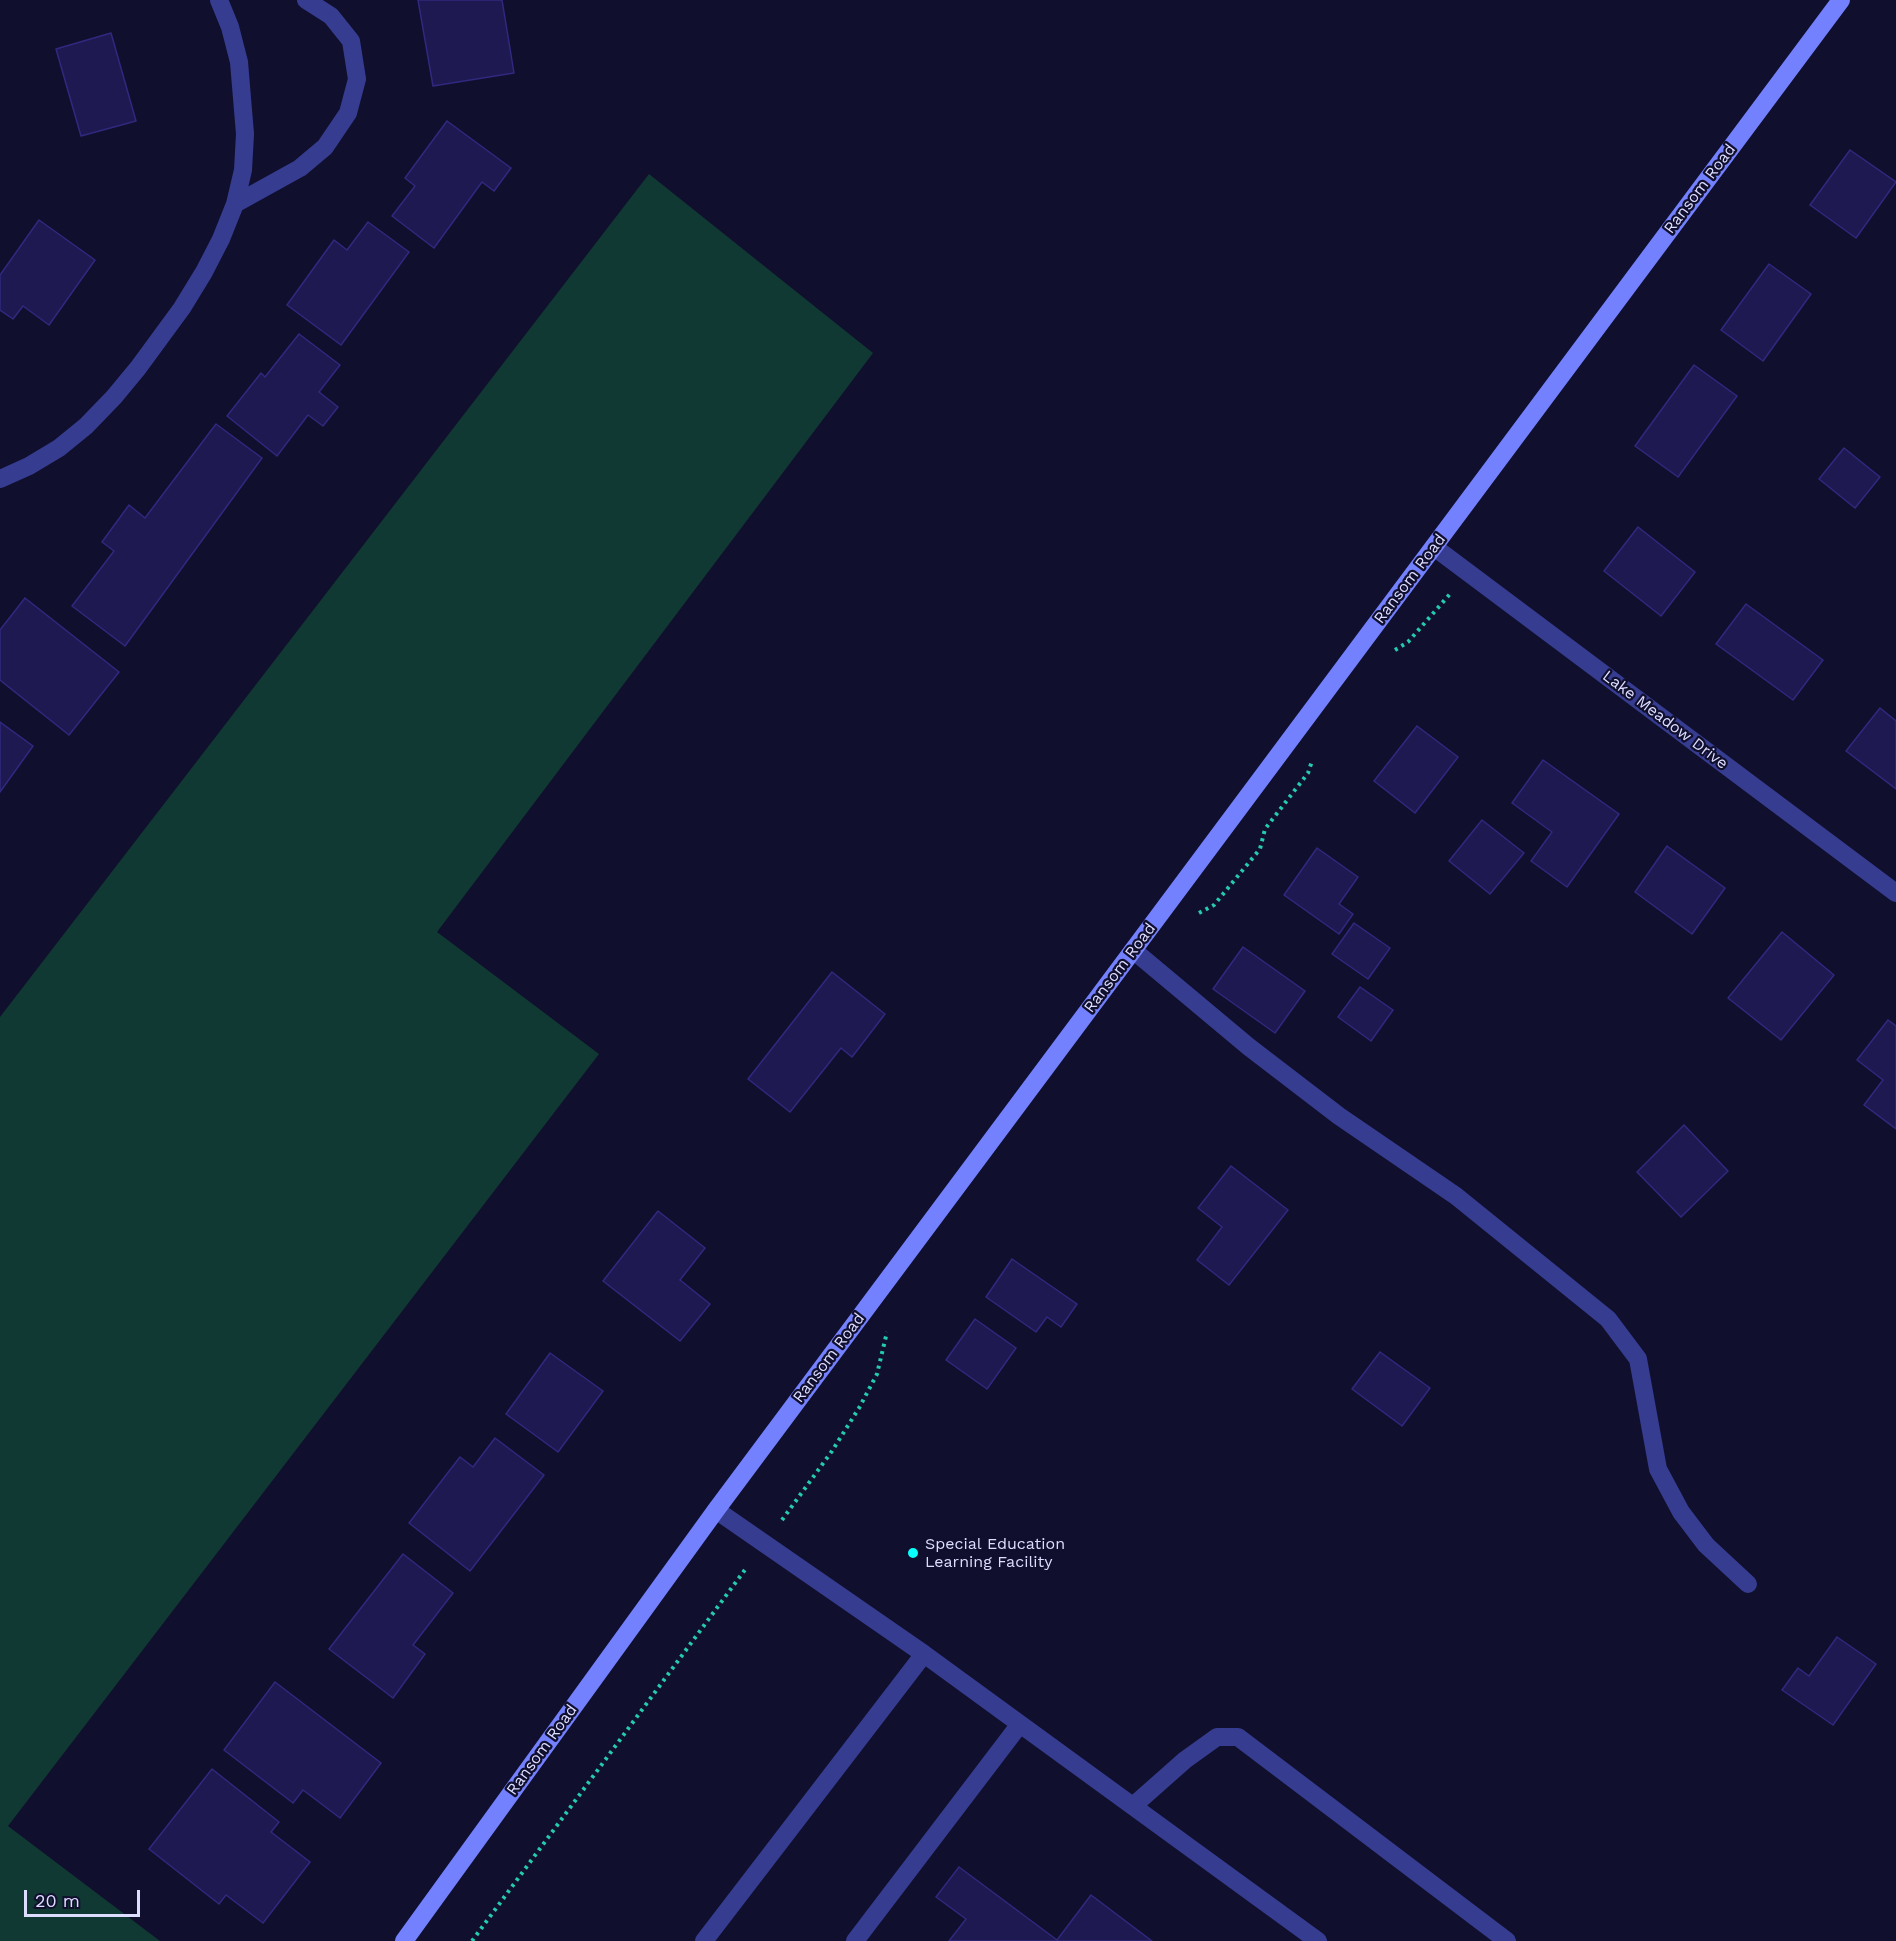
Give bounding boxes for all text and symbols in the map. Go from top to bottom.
street label: Ransom Road [1660,140,1740,238]
street label: Ransom Road [1370,530,1450,628]
street label: Lake Meadow Drive [1599,667,1731,773]
street label: Ransom Road [1080,919,1160,1017]
street label: Ransom Road [789,1309,869,1407]
place label: Special Education Learning Facility [925,1534,1065,1572]
marker: Special Education Learning Facility [906,1546,920,1560]
street label: Ransom Road [503,1701,581,1799]
scale bar [27,1878,142,1916]
text: 20 m [35,1890,80,1911]

